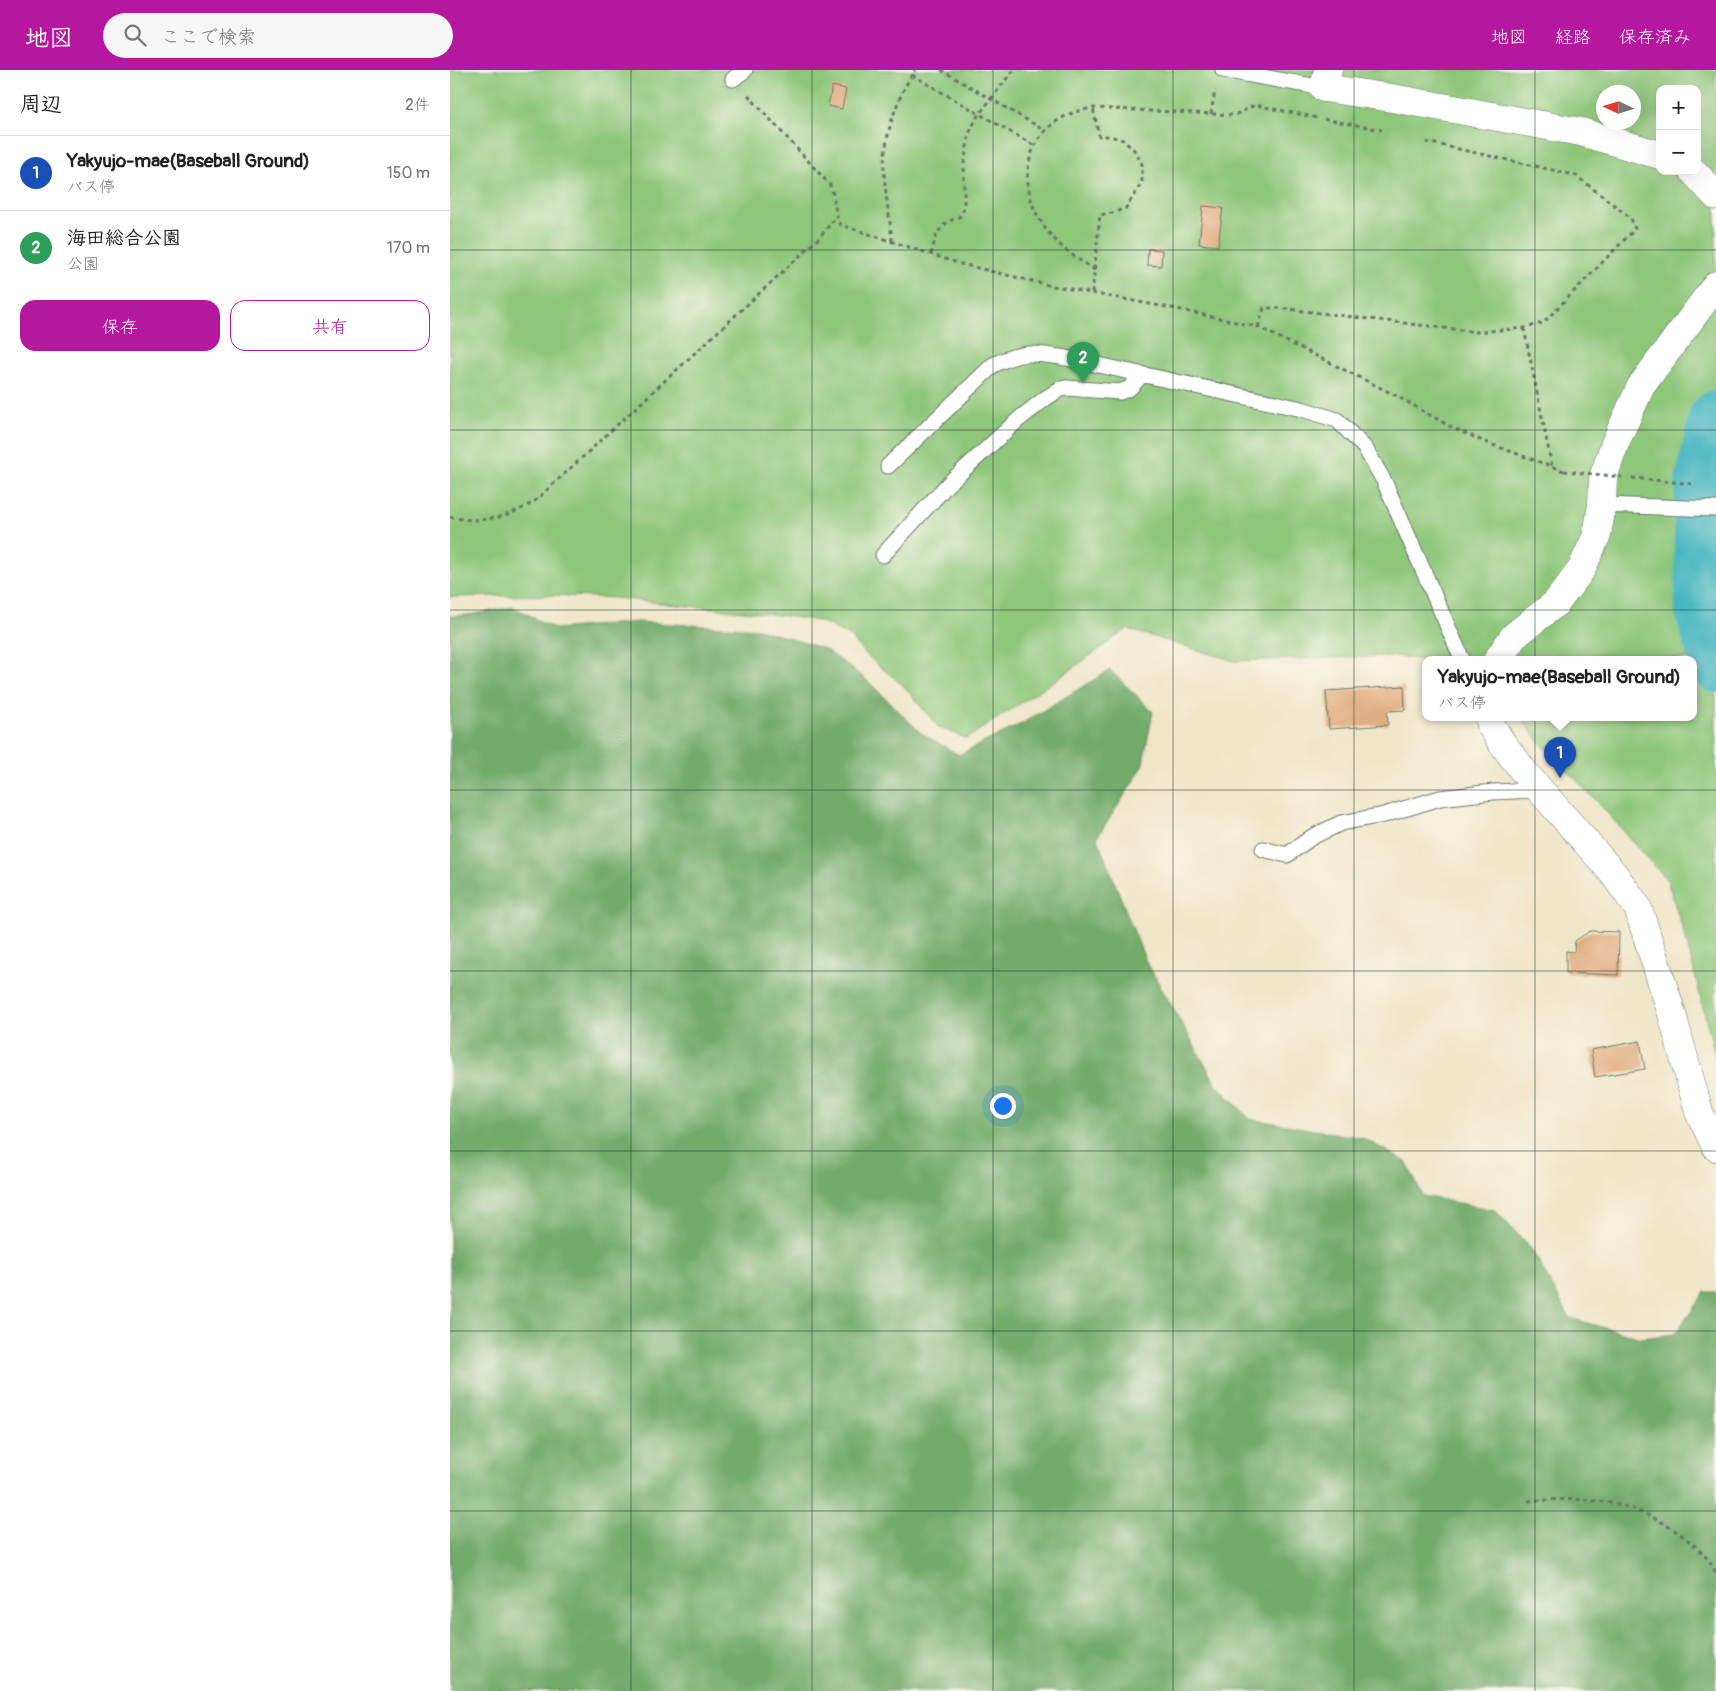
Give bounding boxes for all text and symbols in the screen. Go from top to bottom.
search box [103,13,453,58]
icon: search [121,21,149,49]
text: 地図 [25,24,73,53]
text: ここで検索 [161,25,256,49]
text: 地図 [1491,26,1527,49]
text: 経路 [1555,26,1591,49]
text: 保存済み [1619,26,1691,49]
north arrow [1596,85,1641,130]
map controls [1656,85,1701,175]
button: + [1656,85,1701,130]
text: 周辺 [20,91,62,118]
text: 2件 [405,95,430,115]
button: − [1656,130,1701,175]
text: Yakyujo-mae(Baseball Ground) [67,149,310,173]
text: 1 [33,163,39,183]
text: 150 m [386,163,430,183]
text: バス停 [67,177,115,197]
text: 海田総合公園 [67,226,181,250]
text: 2 [32,238,40,258]
text: 170 m [387,238,430,258]
text: 公園 [67,254,99,274]
button: 保存 [20,300,220,351]
button: 共有 [230,300,430,351]
pin: 2 [1067,342,1099,383]
popup [1422,656,1697,721]
text: Yakyujo-mae(Baseball Ground) [1438,665,1681,689]
text: バス停 [1438,693,1486,713]
pin: 1 [1544,737,1576,778]
your location [990,1093,1016,1119]

